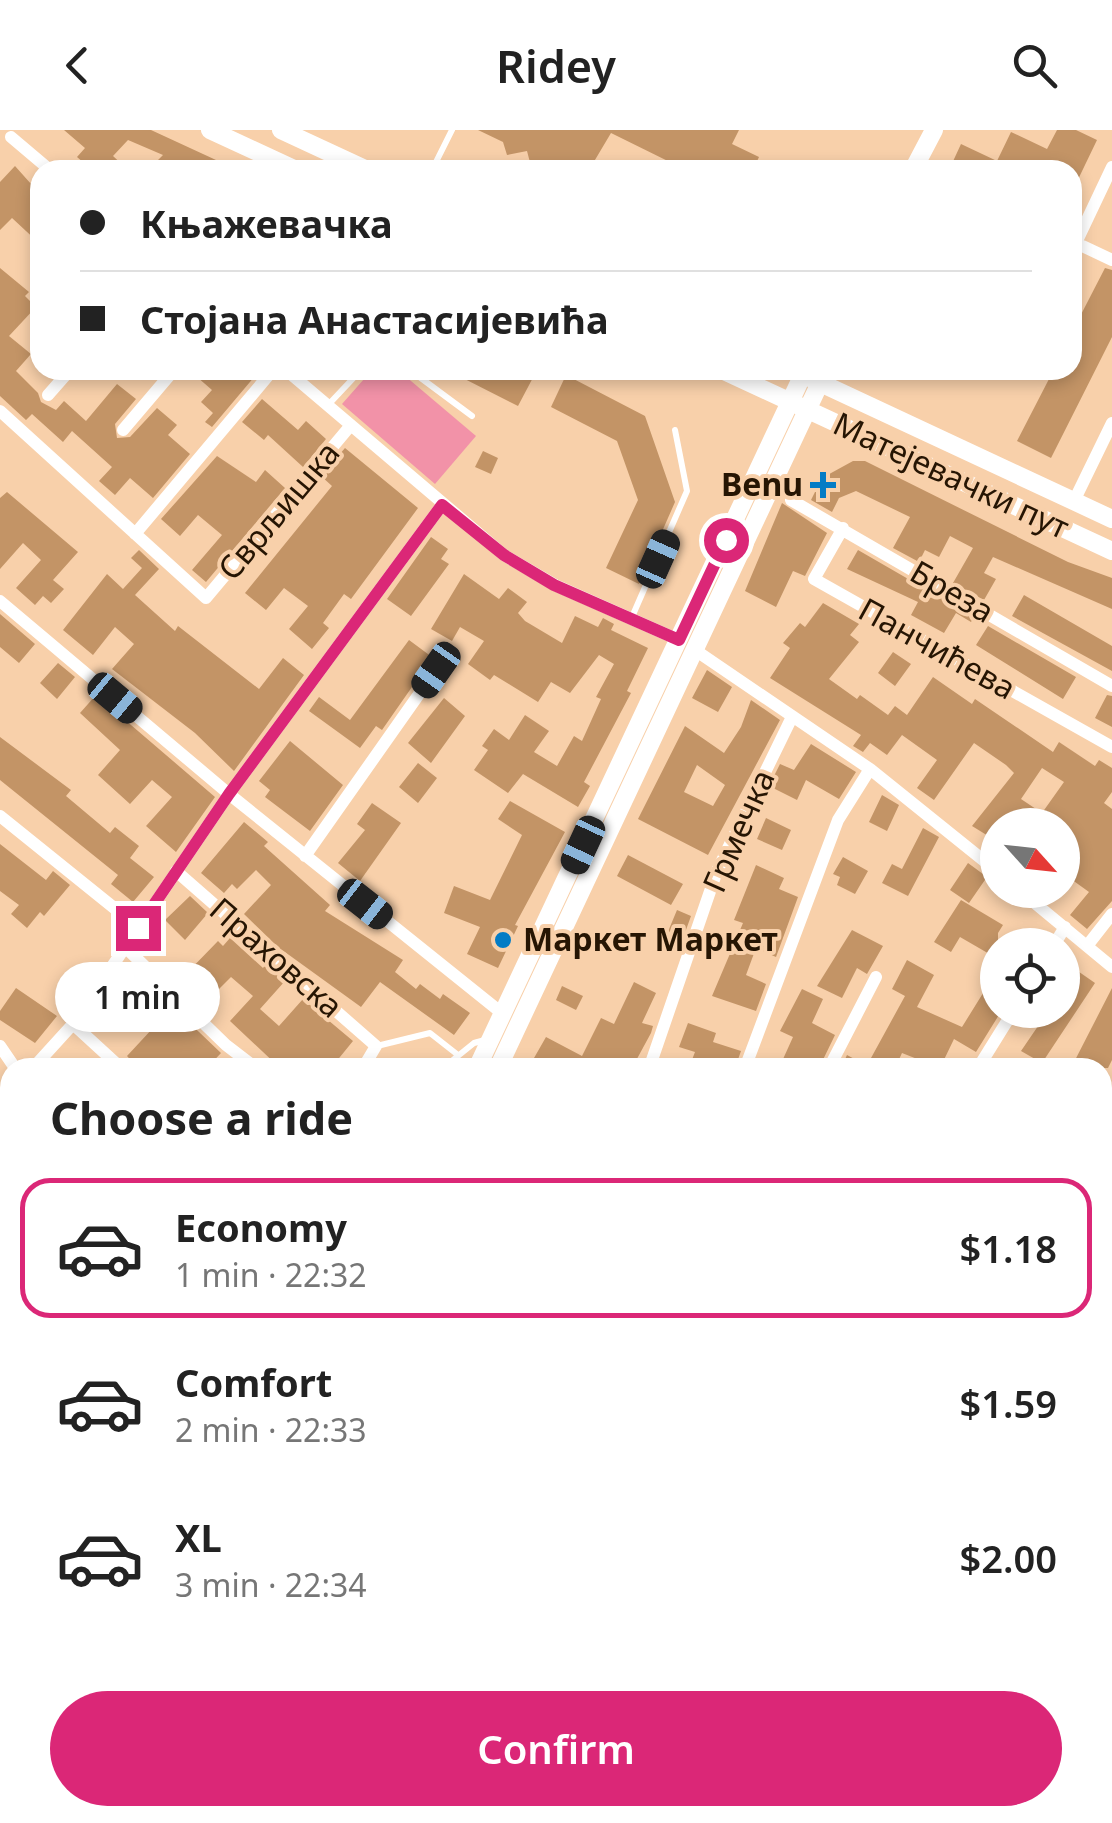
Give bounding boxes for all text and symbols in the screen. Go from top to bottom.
text: Ridey [496,35,616,96]
icon: back [50,38,105,93]
icon: search [1007,38,1062,93]
text: Књажевачка [140,197,393,249]
text: Стојана Анастасијевића [140,293,609,345]
street label: Матејевачки пут [827,401,1076,548]
street label: Сврљишка [207,432,348,588]
place label: Benu [721,462,803,505]
marker: Benu [812,474,834,496]
route start [704,518,749,563]
car [632,525,684,593]
street label: Бреза [903,550,1003,632]
street label: Панчићева [852,587,1024,708]
car [407,637,465,703]
car [82,667,148,729]
street label: Грмечка [692,762,784,898]
north arrow [980,808,1080,908]
map controls [980,808,1080,1028]
car [557,811,609,879]
car [332,874,398,934]
street label: Праховска [201,887,353,1026]
route end [116,906,161,951]
place label: Маркет Маркет [523,917,778,960]
button: locate [980,928,1080,1028]
marker: Маркет Маркет [492,929,514,951]
callout: 1 min [56,963,220,1033]
text: 1 min [94,975,181,1018]
text: Choose a ride [50,1087,353,1148]
text: Economy [175,1201,347,1253]
icon: car [55,1203,145,1293]
text: $1.18 [960,1222,1057,1274]
text: 1 min · 22:32 [175,1253,367,1296]
text: Comfort [175,1356,332,1408]
icon: car [55,1358,145,1448]
text: $1.59 [960,1377,1057,1429]
text: 2 min · 22:33 [175,1408,367,1451]
text: XL [175,1511,222,1563]
icon: car [55,1513,145,1603]
text: $2.00 [960,1532,1057,1584]
text: 3 min · 22:34 [175,1563,367,1606]
button: Confirm [50,1691,1062,1806]

